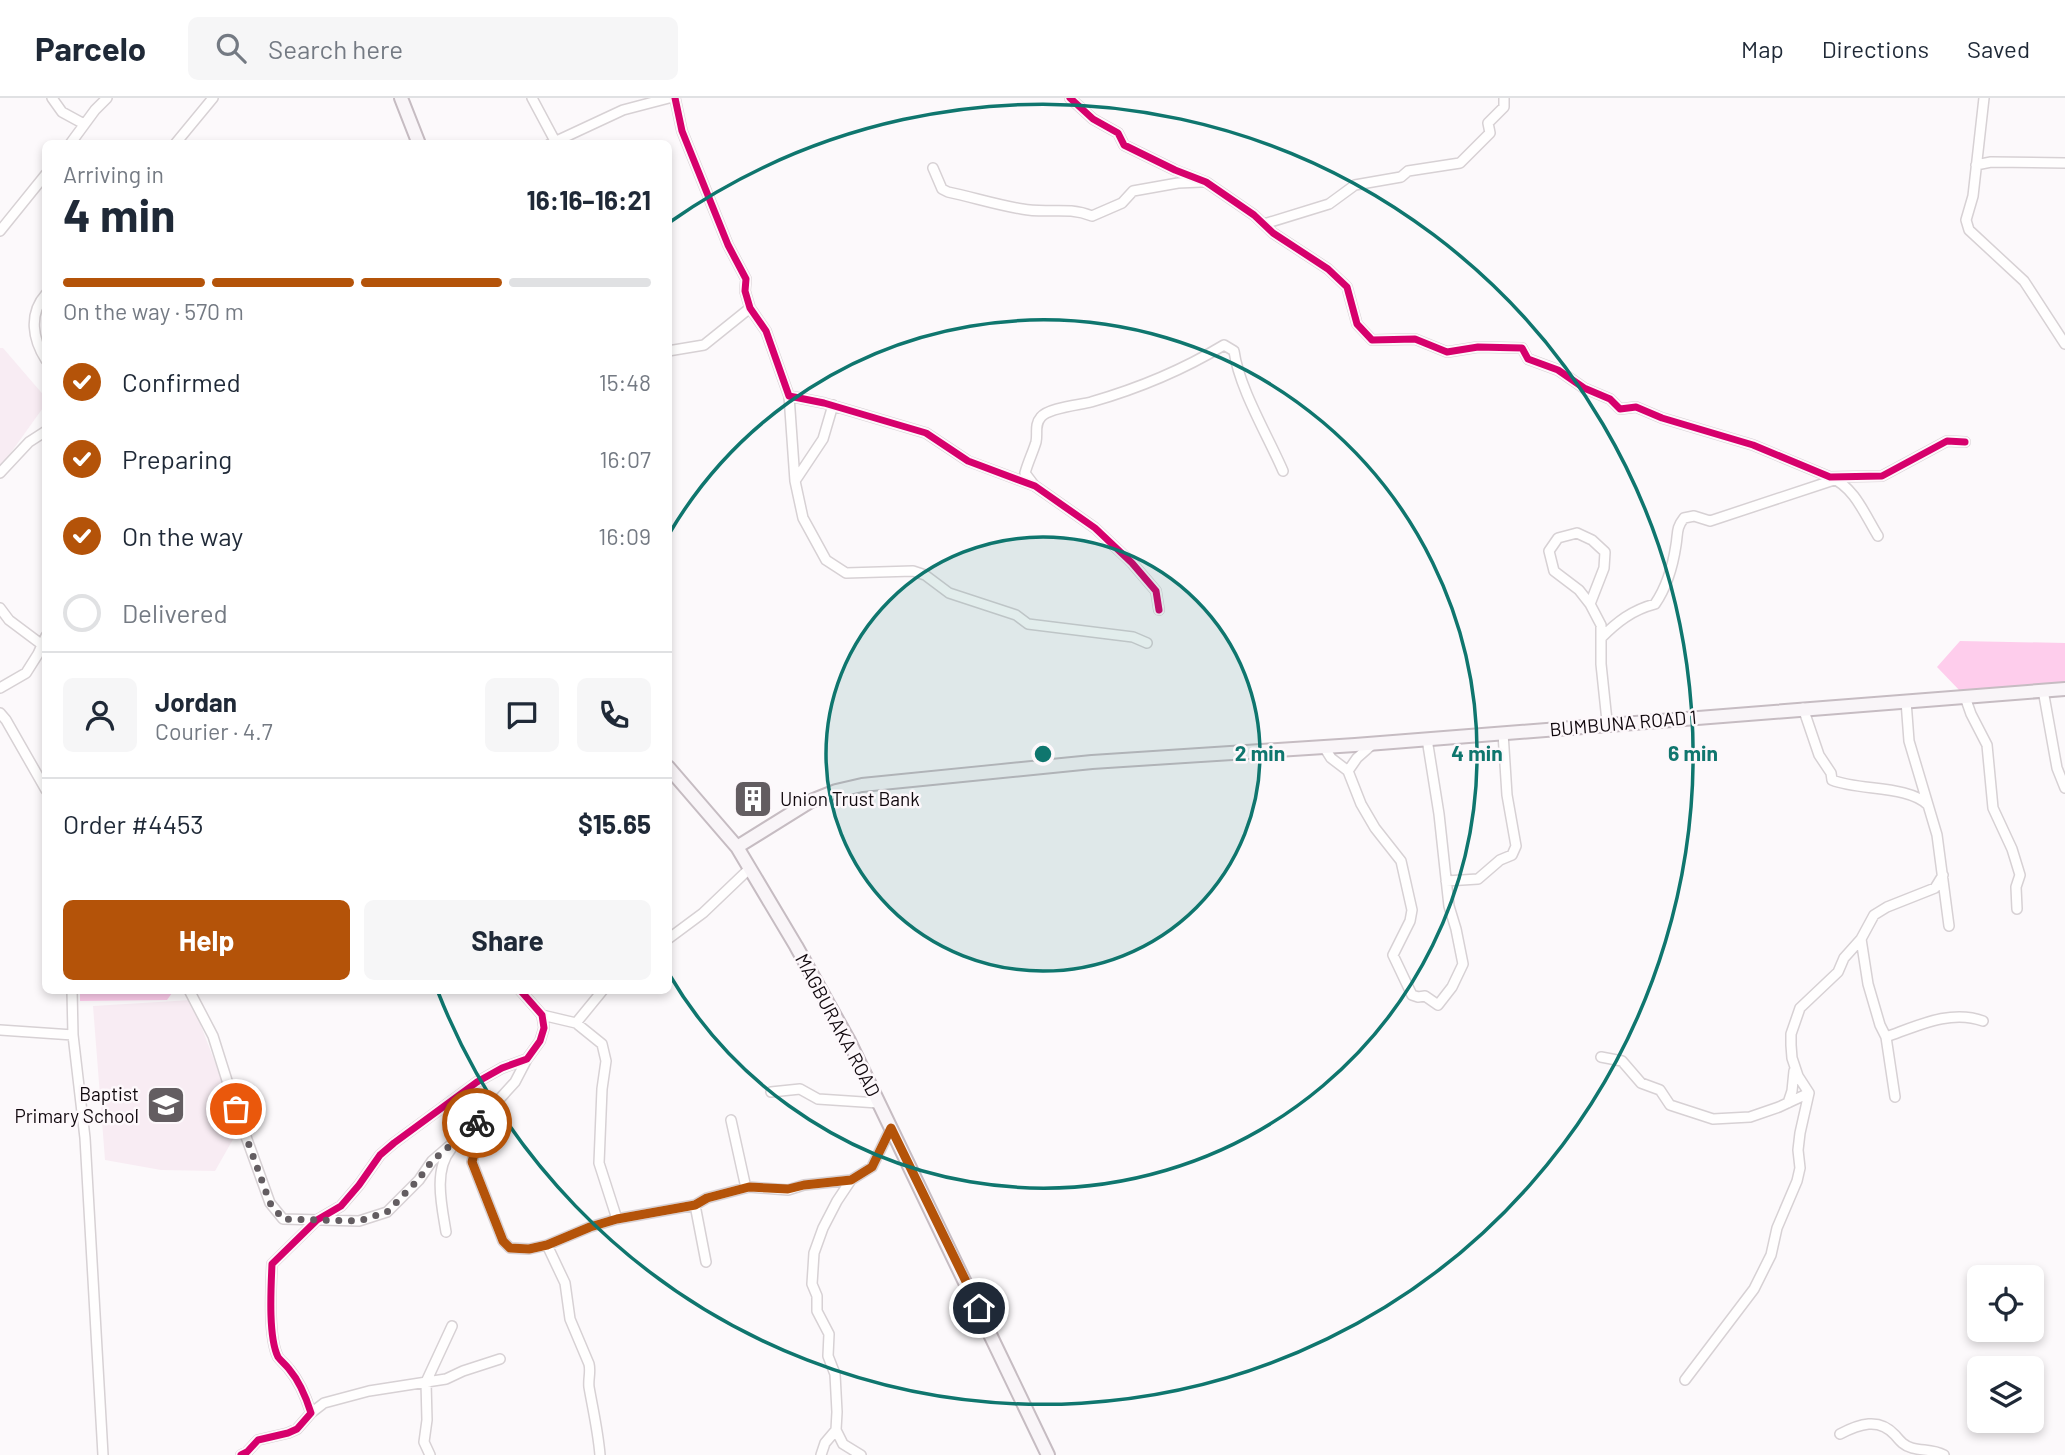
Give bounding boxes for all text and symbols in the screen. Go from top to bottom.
search box [188,17,678,80]
text: Parcelo [35,28,146,68]
icon: search [212,29,250,67]
text: Search here [268,33,403,64]
text: Map [1741,34,1784,63]
text: Directions [1822,34,1929,63]
text: Saved [1967,34,2030,63]
text: Arriving in [63,160,164,188]
text: 16:16–16:21 [527,184,651,215]
text: 4 min [63,186,175,241]
text: On the way · 570 m [63,297,244,325]
icon: check [63,363,101,401]
text: Confirmed [122,366,241,397]
text: 15:48 [599,368,651,396]
icon: check [63,440,101,478]
text: Preparing [122,443,232,474]
text: 16:07 [599,445,651,473]
icon: check [63,517,101,555]
text: On the way [122,520,243,551]
text: 16:09 [598,522,651,550]
text: Delivered [122,597,228,628]
button: person [63,678,137,752]
button: chat [485,678,559,752]
button: phone [577,678,651,752]
text: Jordan [155,686,237,717]
street label: BUMBUNA ROAD 1 [1549,705,1697,740]
text: Courier · 4.7 [155,717,273,745]
text: 2 min [1235,740,1285,765]
text: 4 min [1451,740,1503,765]
text: 6 min [1668,740,1718,765]
centre of rings [1031,742,1055,766]
building icon: Union Trust Bank [732,778,774,820]
place label: Union Trust Bank [780,787,920,810]
text: Order #4453 [63,808,204,839]
text: $15.65 [578,808,651,839]
button: Help [63,900,350,980]
button: Share [364,900,651,980]
street label: MAGBURAKA ROAD [791,949,886,1100]
pin [206,1079,266,1139]
place label: Baptist Primary School [14,1082,139,1127]
school or university icon: Baptist Primary School [145,1084,187,1126]
courier [442,1088,512,1158]
icon: bag [217,1090,255,1128]
icon: bike [458,1104,496,1142]
map controls [1967,1265,2044,1433]
button: locate [1967,1265,2044,1342]
pin [949,1278,1009,1338]
icon: home [960,1289,998,1327]
button: layers [1967,1356,2044,1433]

